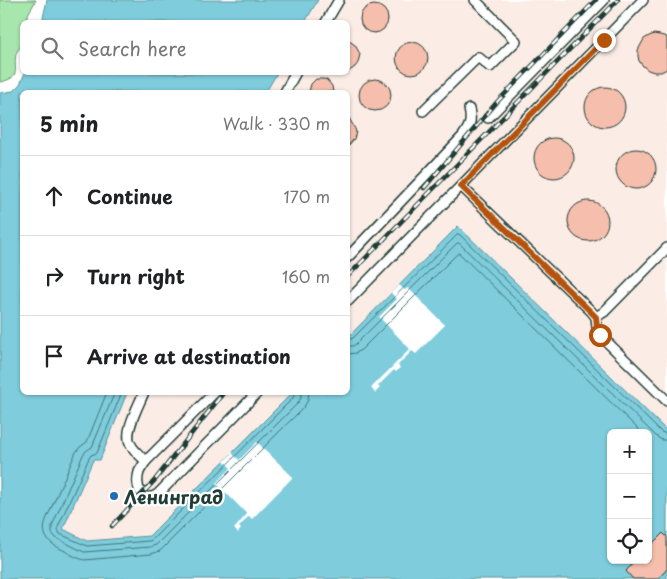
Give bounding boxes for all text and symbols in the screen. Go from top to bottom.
search box [20,20,350,75]
route end [593,29,616,52]
icon: search [38,34,66,62]
text: Search here [78,34,187,62]
text: 5 min [40,107,98,139]
text: Walk · 330 m [223,111,330,135]
icon: ahead [40,182,68,210]
text: Continue [87,182,173,210]
text: 170 m [284,184,330,208]
icon: right [40,262,68,290]
text: Turn right [87,262,185,290]
text: 160 m [282,264,330,288]
route start [589,324,612,347]
icon: arrive [40,342,68,370]
text: Arrive at destination [87,342,291,370]
map controls [607,429,652,564]
button: + [607,429,652,474]
button: − [607,474,652,519]
place label: Ленинград [124,483,223,510]
marker: Ленинград [108,490,120,502]
button: locate [607,519,652,564]

